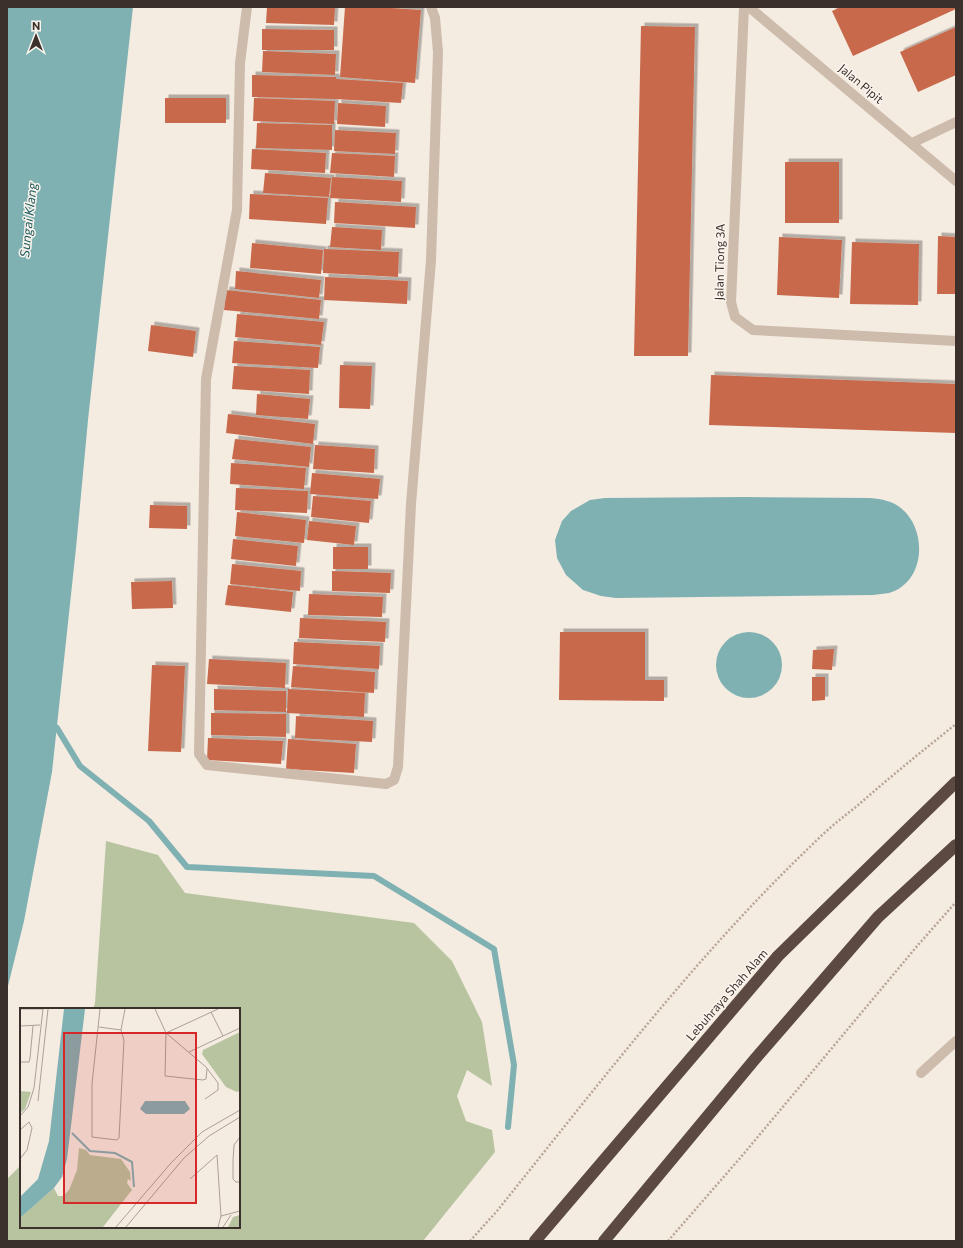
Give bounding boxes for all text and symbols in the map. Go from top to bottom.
north arrow [16,16,56,56]
text: N [32,19,40,32]
street label: Jalan Pipit [836,61,887,107]
water label: Sungai Klang [16,181,40,258]
street label: Jalan Tiong 3A [711,223,728,300]
street label: Lebuhraya Shah Alam [683,946,770,1043]
inset map [20,1008,240,1228]

